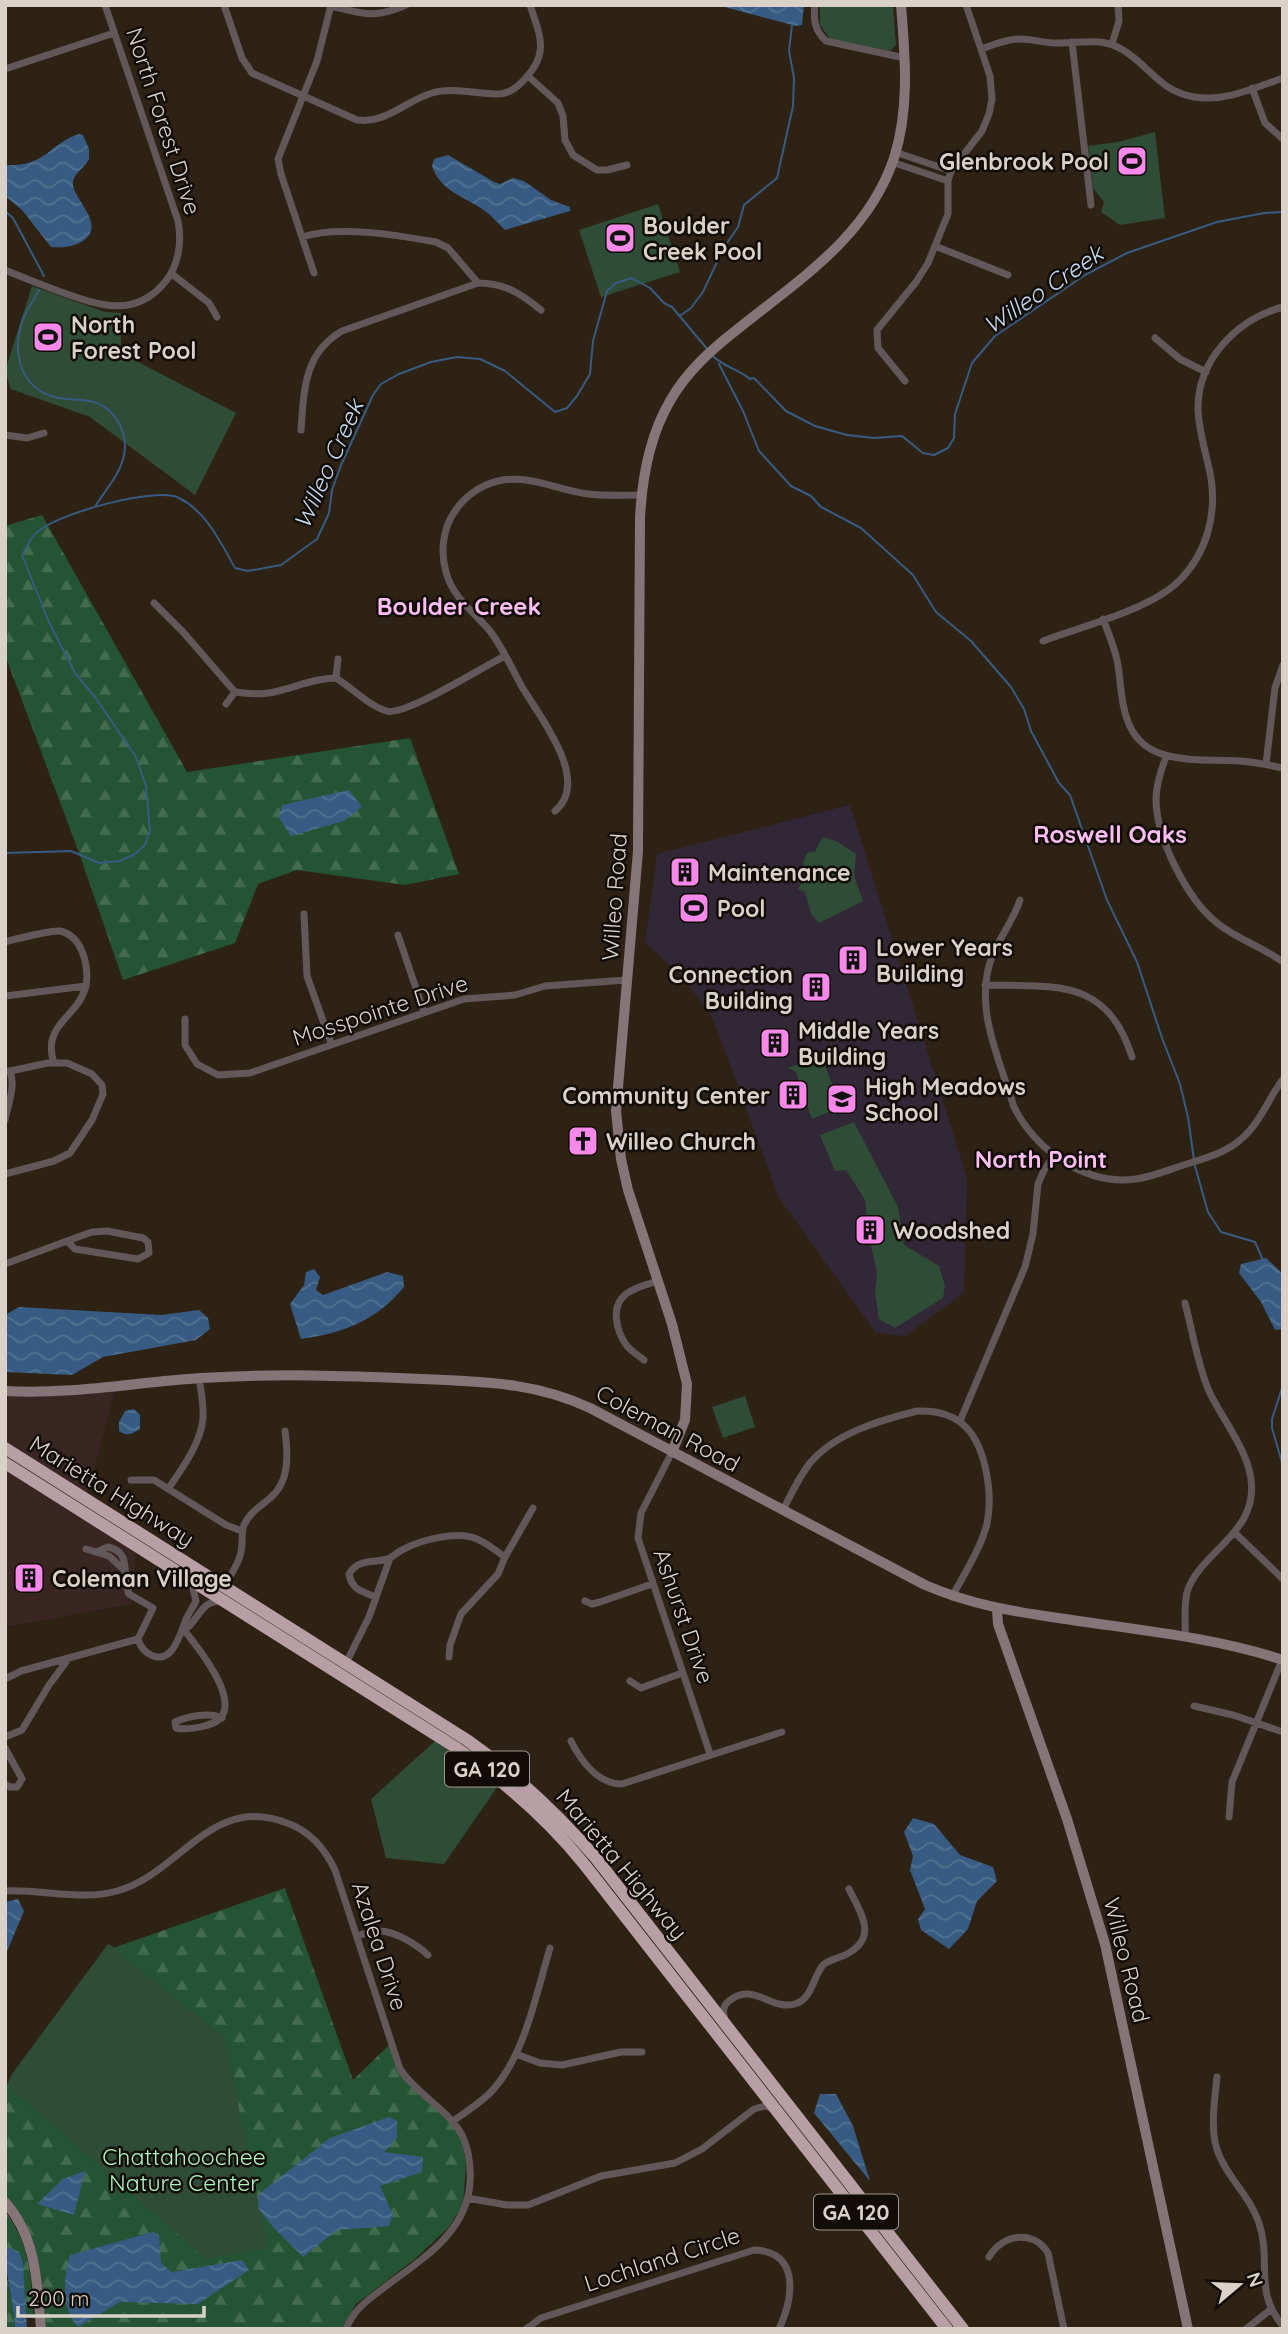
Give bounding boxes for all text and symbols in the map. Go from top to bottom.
street label: North Forest Drive [120,24,208,218]
sports icon: Glenbrook Pool [1115,144,1149,178]
place label: Glenbrook Pool [939,147,1109,176]
place label: Boulder Creek Pool [643,211,762,266]
sports icon: Boulder Creek Pool [603,221,637,255]
water label: Willeo Creek [977,237,1110,340]
place label: North Forest Pool [71,310,196,365]
sports icon: North Forest Pool [31,320,65,354]
water label: Willeo Creek [286,393,371,533]
district label: Boulder Creek [377,591,541,621]
district label: Roswell Oaks [1033,819,1187,849]
street label: Willeo Road [595,832,633,962]
building icon: Maintenance [668,855,702,889]
place label: Maintenance [708,858,851,887]
sports icon: Pool [677,891,711,925]
place label: Pool [717,894,766,923]
place label: Lower Years Building [876,933,1013,988]
building icon: Lower Years Building [836,943,870,977]
place label: Connection Building [668,960,793,1015]
street label: Mosspointe Drive [289,968,471,1052]
building icon: Connection Building [799,970,833,1004]
place label: Middle Years Building [798,1016,939,1071]
building icon: Middle Years Building [758,1026,792,1060]
place label: High Meadows School [865,1072,1026,1127]
building icon: Community Center [776,1078,810,1112]
place label: Community Center [562,1081,770,1110]
school or university icon: High Meadows School [825,1082,859,1116]
church icon: Willeo Church [566,1124,600,1158]
place label: Willeo Church [606,1127,756,1156]
district label: North Point [975,1144,1107,1174]
building icon: Woodshed [853,1213,887,1247]
place label: Woodshed [893,1216,1010,1245]
street label: Coleman Road [591,1378,745,1478]
street label: Marietta Highway [24,1429,200,1553]
street label: Ashurst Drive [647,1545,721,1687]
building icon: Coleman Village [12,1561,46,1595]
place label: Coleman Village [52,1564,232,1593]
road number: GA 120 [445,1752,529,1786]
street label: Marietta Highway [550,1782,694,1946]
street label: Azalea Drive [346,1878,414,2014]
street label: Willeo Road [1097,1895,1157,2025]
park label: Chattahoochee Nature Center [102,2142,266,2197]
road number: GA 120 [814,2194,898,2230]
street label: Lochland Circle [580,2220,744,2298]
north arrow [1204,2250,1274,2320]
text: N [1241,2269,1269,2290]
scale bar [18,2274,203,2318]
text: 200 m [28,2285,90,2311]

